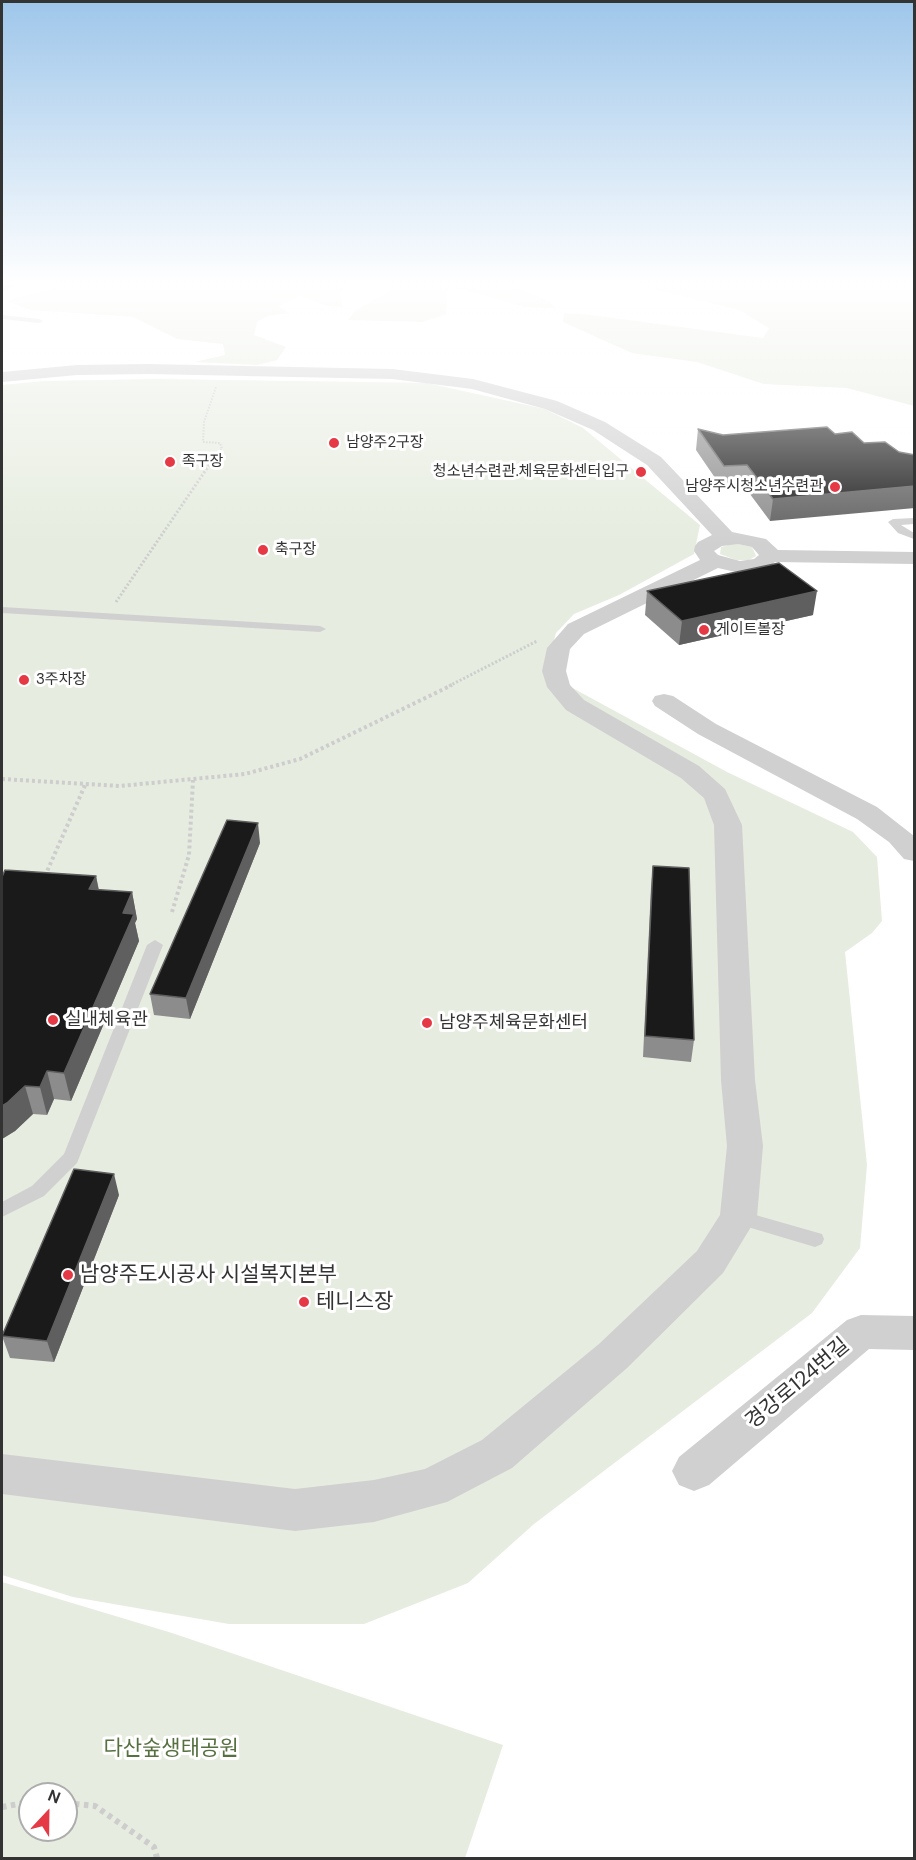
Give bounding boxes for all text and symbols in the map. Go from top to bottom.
place label: 남양주2구장 [346,434,424,452]
marker: 남양주2구장 [327,436,341,450]
place label: 족구장 [182,453,223,471]
marker: 족구장 [163,455,177,469]
place label: 청소년수련관.체육문화센터입구 [433,463,629,481]
marker: 청소년수련관.체육문화센터입구 [634,465,648,479]
place label: 남양주시청소년수련관 [685,478,823,496]
marker: 남양주시청소년수련관 [828,480,842,494]
place label: 축구장 [275,541,316,559]
marker: 축구장 [256,543,270,557]
place label: 게이트볼장 [716,621,785,639]
marker: 게이트볼장 [697,623,711,637]
place label: 3주차장 [36,671,86,689]
marker: 3주차장 [17,673,31,687]
place label: 실내체육관 [65,1009,148,1031]
place label: 남양주체육문화센터 [439,1012,588,1034]
marker: 실내체육관 [46,1013,60,1027]
marker: 남양주체육문화센터 [420,1016,434,1030]
place label: 남양주도시공사 시설복지본부 [80,1262,337,1288]
marker: 남양주도시공사 시설복지본부 [61,1268,75,1282]
place label: 테니스장 [316,1289,393,1315]
marker: 테니스장 [297,1295,311,1309]
street label: 경강로124번길 [741,1333,855,1435]
park label: 다산숲생태공원 [103,1736,239,1762]
north arrow [18,1782,78,1842]
text: N [45,1785,64,1809]

